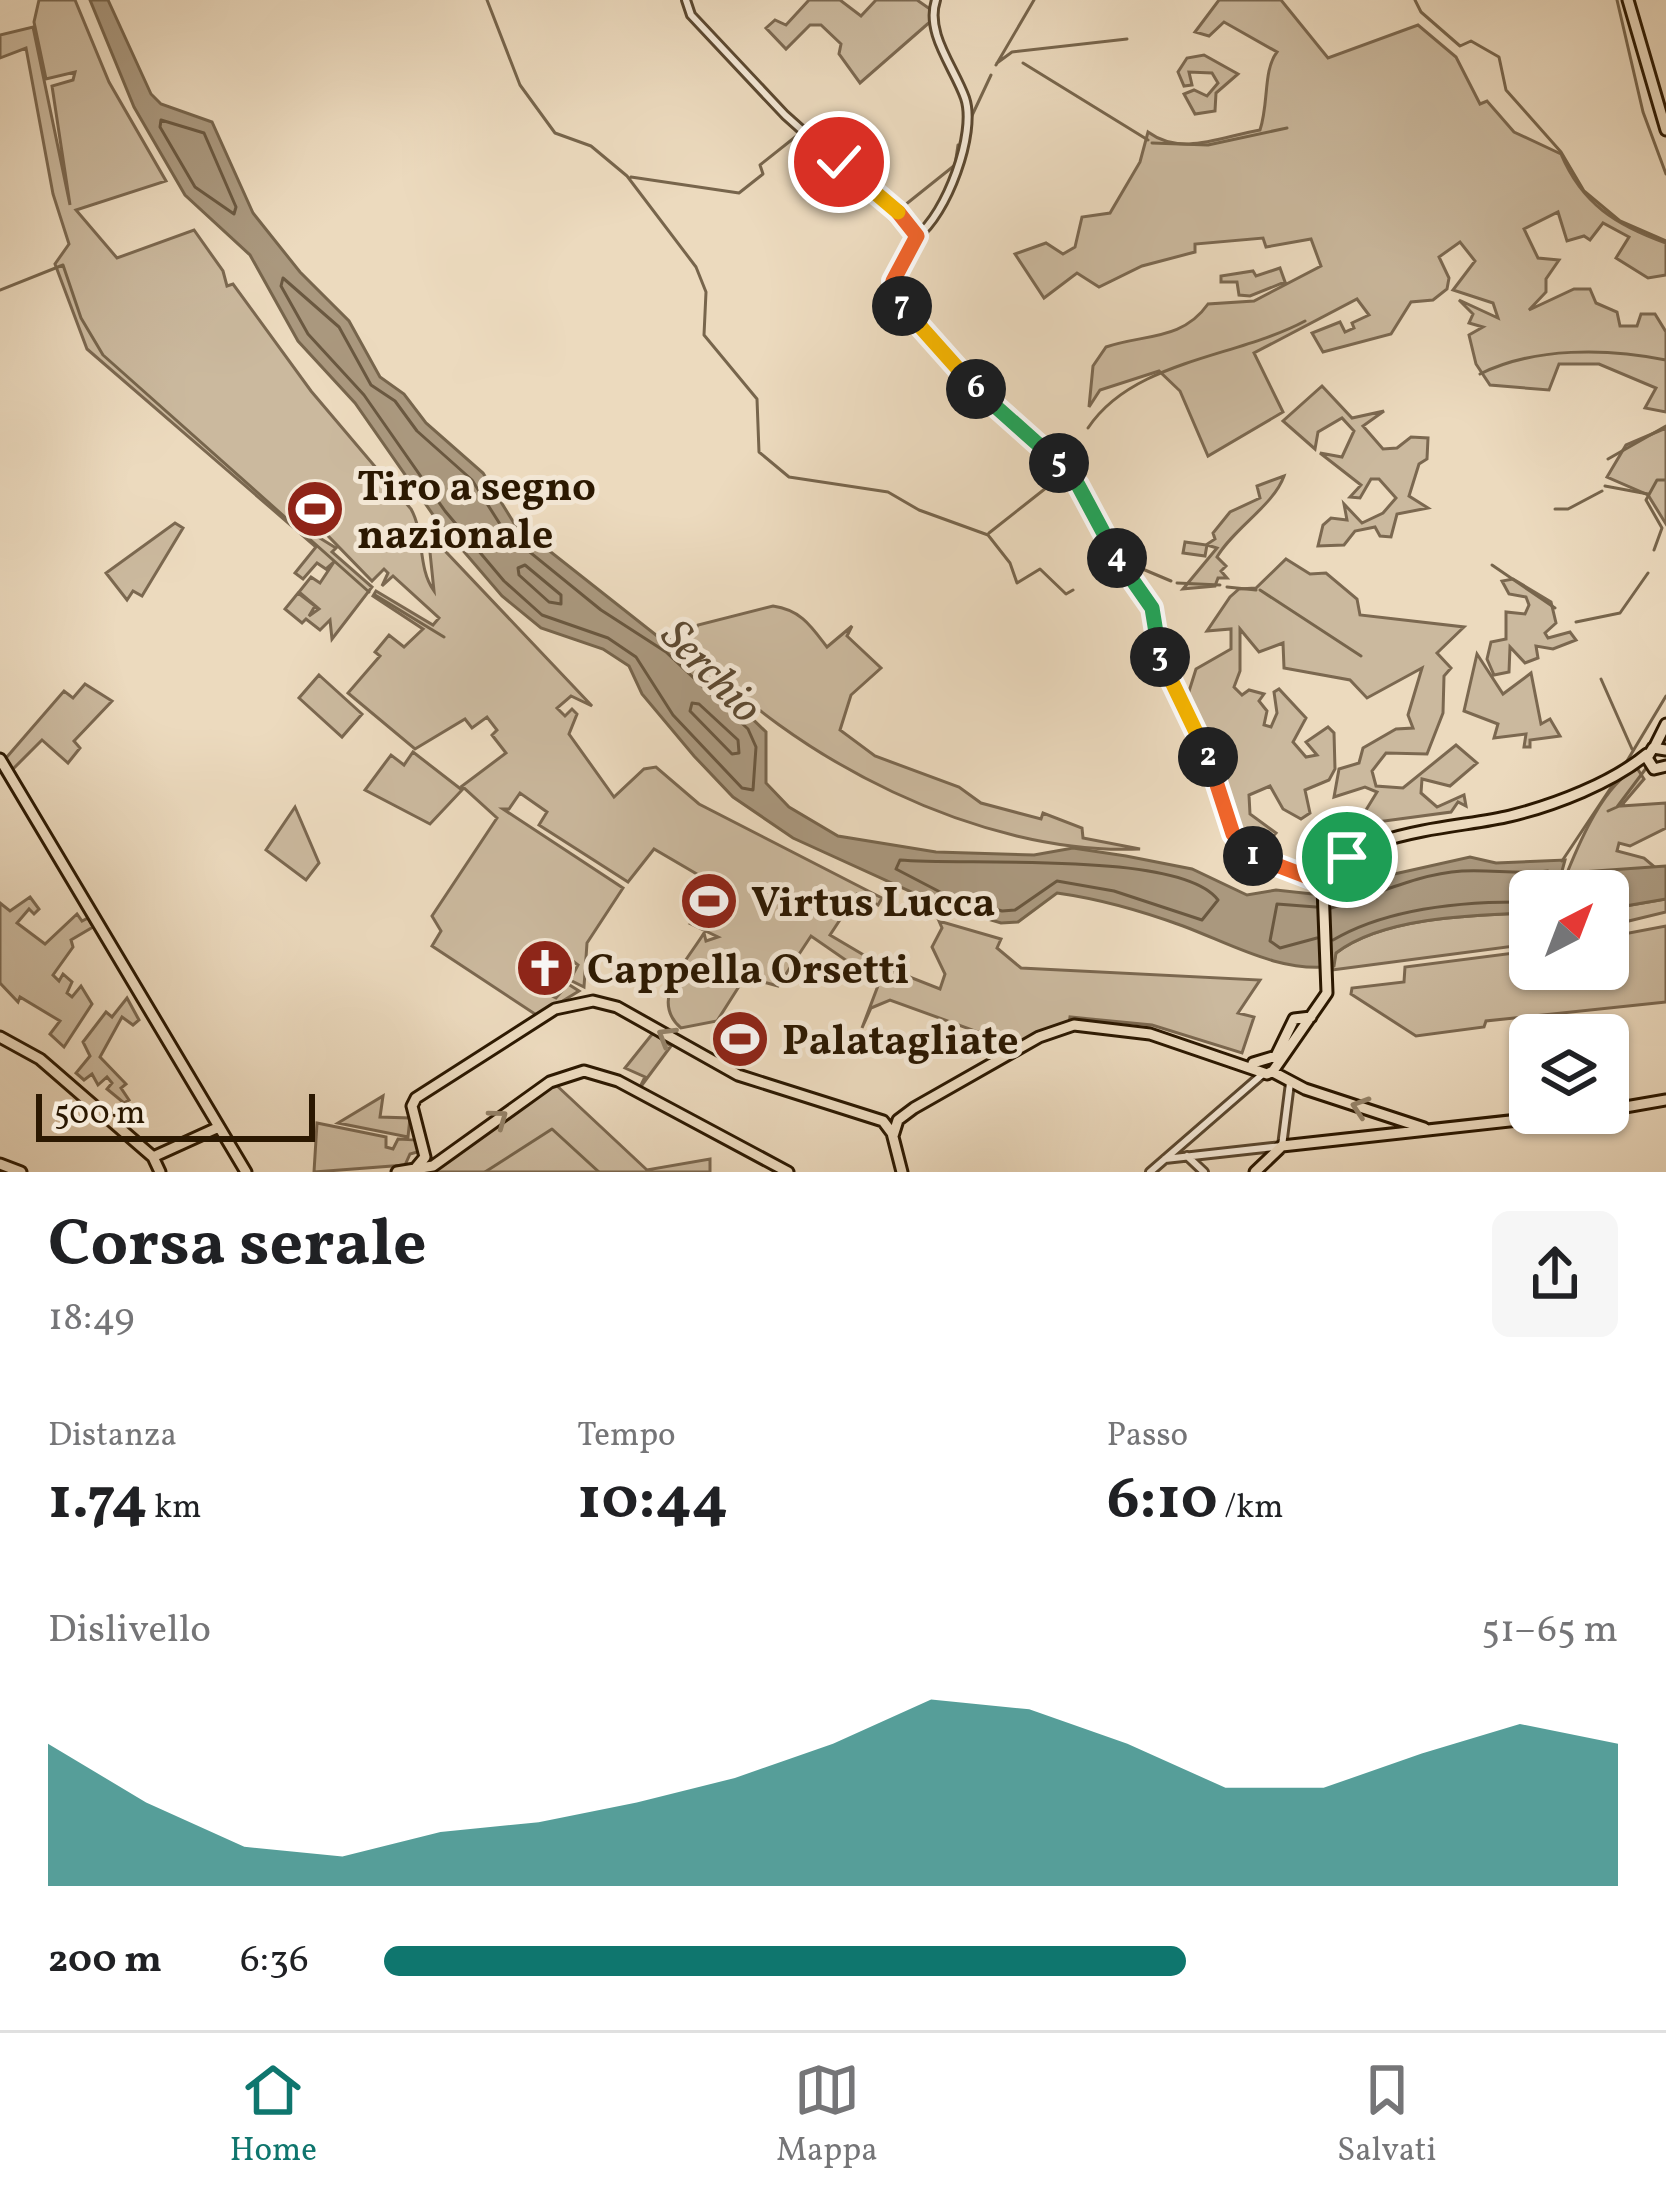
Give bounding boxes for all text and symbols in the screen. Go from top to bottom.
pin [788,111,890,213]
icon: check [806,129,872,195]
pin: 7 [872,276,932,336]
text: 7 [894,283,910,329]
pin: 6 [946,359,1006,419]
text: 6 [967,366,985,412]
pin: 5 [1029,433,1089,493]
text: 5 [1051,440,1067,486]
place label: Tiro a segno nazionale [357,460,596,567]
sports icon: Tiro a segno nazionale [284,478,346,540]
pin: 4 [1087,528,1147,588]
text: 4 [1107,535,1127,581]
water label: Serchio [645,607,775,739]
pin: 3 [1130,627,1190,687]
text: 3 [1152,634,1168,680]
pin: 2 [1178,727,1238,787]
text: 2 [1199,734,1217,780]
pin [1296,806,1398,908]
icon: arrive [1314,824,1380,890]
pin: 1 [1223,826,1283,886]
text: 1 [1246,833,1260,879]
sports icon: Virtus Lucca [678,870,740,932]
north arrow [1509,870,1629,990]
map controls [1509,870,1629,1134]
place label: Virtus Lucca [751,876,995,935]
church icon: Cappella Orsetti [514,937,576,999]
place label: Cappella Orsetti [587,943,909,1002]
sports icon: Palatagliate [709,1008,771,1070]
place label: Palatagliate [782,1014,1019,1073]
button: layers [1509,1014,1629,1134]
one-way arrow [657,1028,679,1050]
scale bar [36,1088,315,1141]
text: 500 m [54,1092,145,1138]
one-way arrow [1350,1097,1371,1122]
one-way arrow [486,1111,507,1133]
text: Corsa serale [48,1201,427,1293]
button: share [1492,1211,1618,1337]
text: 18:49 [48,1292,135,1346]
text: Distanza [48,1414,177,1460]
text: Tempo [577,1414,676,1460]
text: Passo [1107,1414,1188,1460]
text: 1.74 [48,1460,148,1543]
text: 10:44 [577,1460,728,1543]
text: 6:10 [1107,1460,1218,1543]
text: km [148,1486,201,1532]
text: /km [1218,1486,1284,1532]
text: Dislivello [48,1604,211,1658]
text: 51–65 m [1481,1604,1618,1658]
text: 200 m [48,1934,162,1988]
text: 6:36 [240,1934,309,1988]
tab: Home [230,2057,317,2175]
tab: Mappa [776,2057,878,2175]
tab: Salvati [1337,2057,1436,2175]

